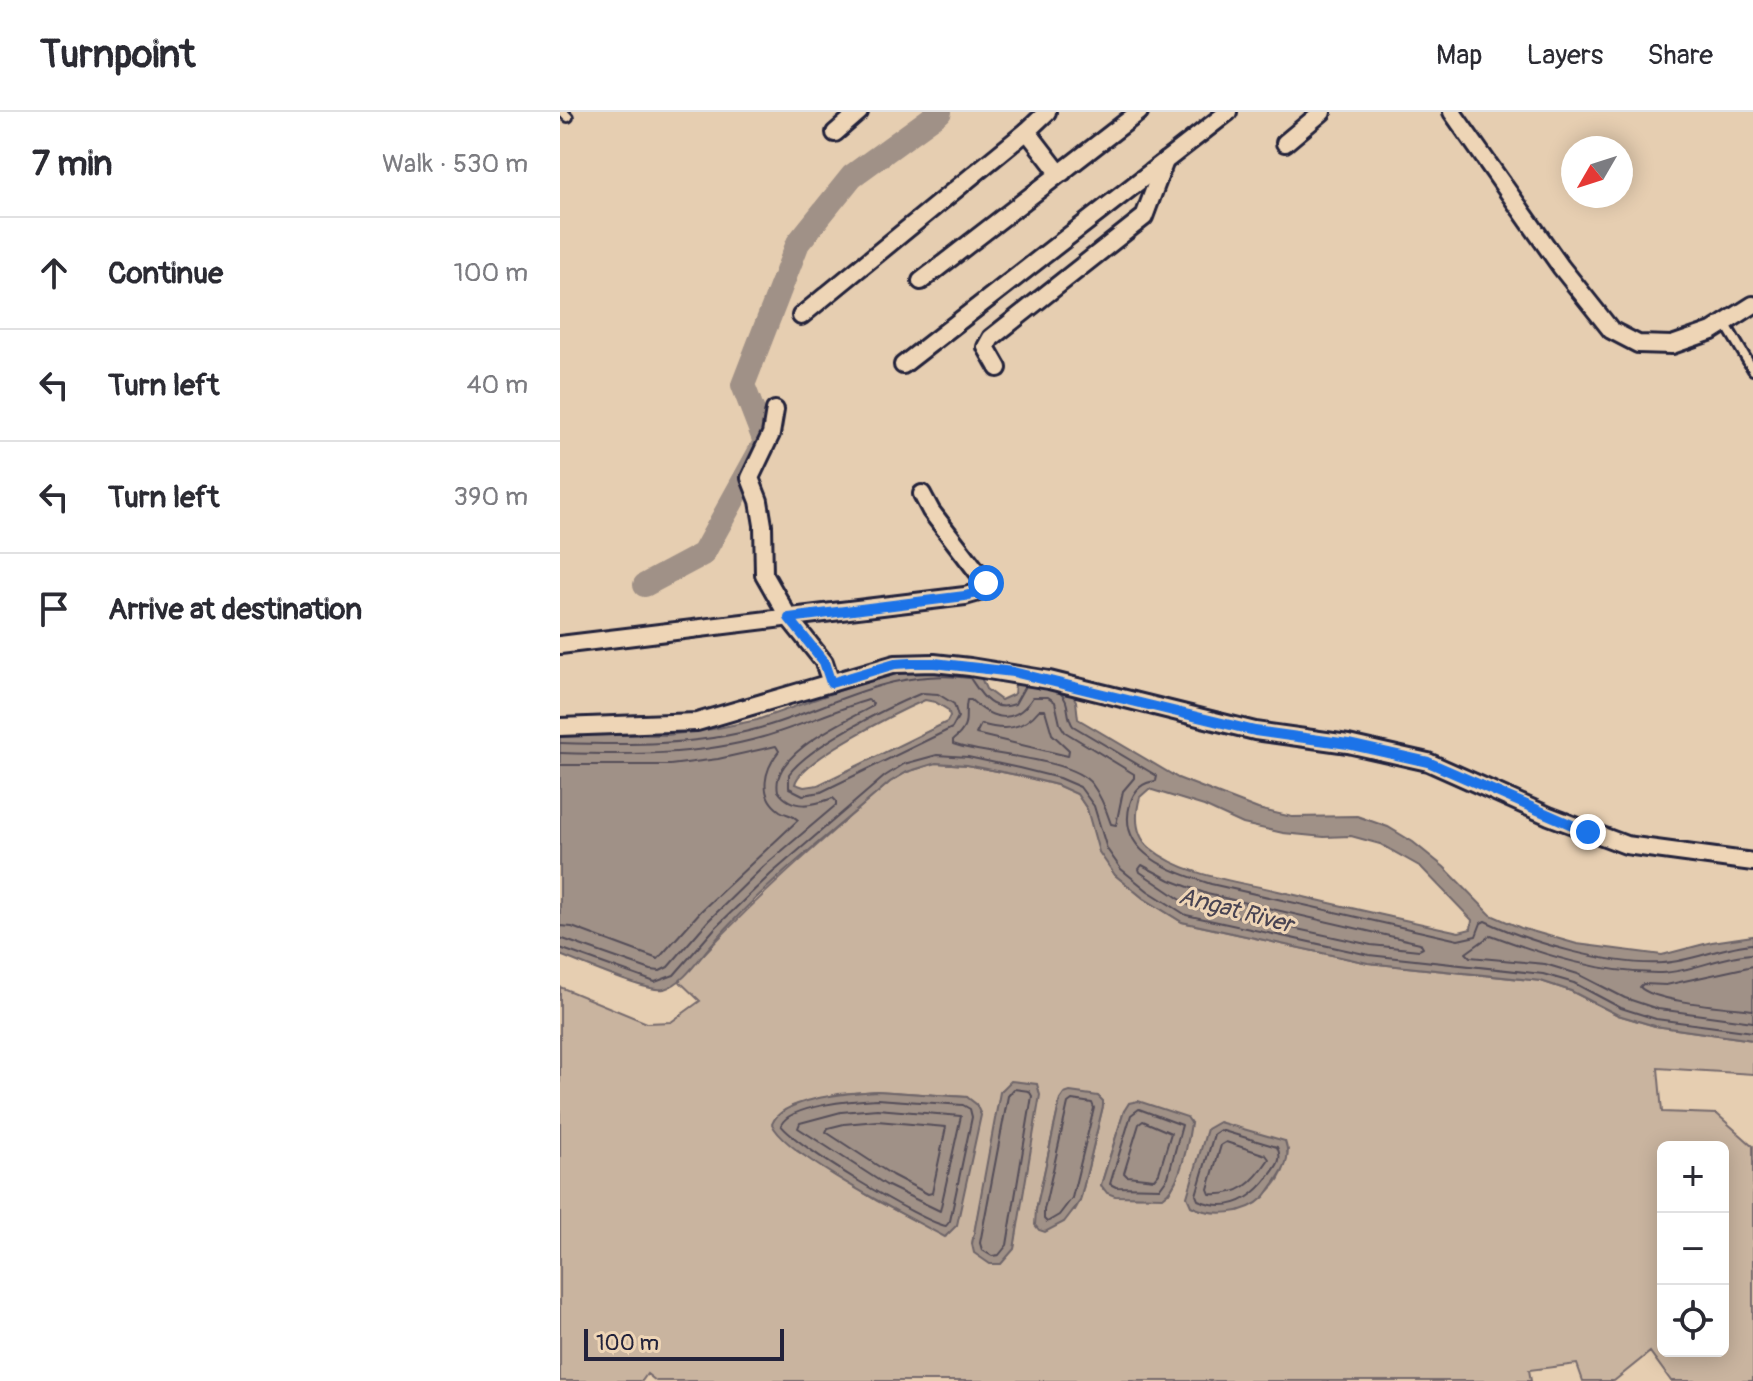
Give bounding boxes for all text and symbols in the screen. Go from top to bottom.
text: Turnpoint [40,31,195,79]
text: Map [1436,38,1482,73]
text: Layers [1526,38,1603,73]
text: Share [1647,38,1713,73]
north arrow [1561,136,1633,208]
text: 7 min [32,143,113,186]
text: Walk · 530 m [382,148,528,180]
icon: ahead [32,251,76,295]
text: Continue [108,255,223,292]
text: 100 m [454,257,528,289]
icon: left [32,363,76,407]
text: Turn left [108,367,219,404]
text: 40 m [466,369,528,401]
icon: left [32,475,76,519]
text: Turn left [108,479,219,516]
text: 390 m [454,481,528,513]
route start [968,565,1004,601]
icon: arrive [32,587,76,631]
text: Arrive at destination [108,591,362,628]
route end [1570,814,1606,850]
water label: Angat River [1176,881,1299,940]
map controls [1657,1141,1729,1357]
button: + [1657,1141,1729,1213]
button: − [1657,1213,1729,1285]
button: locate [1657,1285,1729,1357]
scale bar [584,1325,784,1361]
text: 100 m [596,1329,659,1357]

